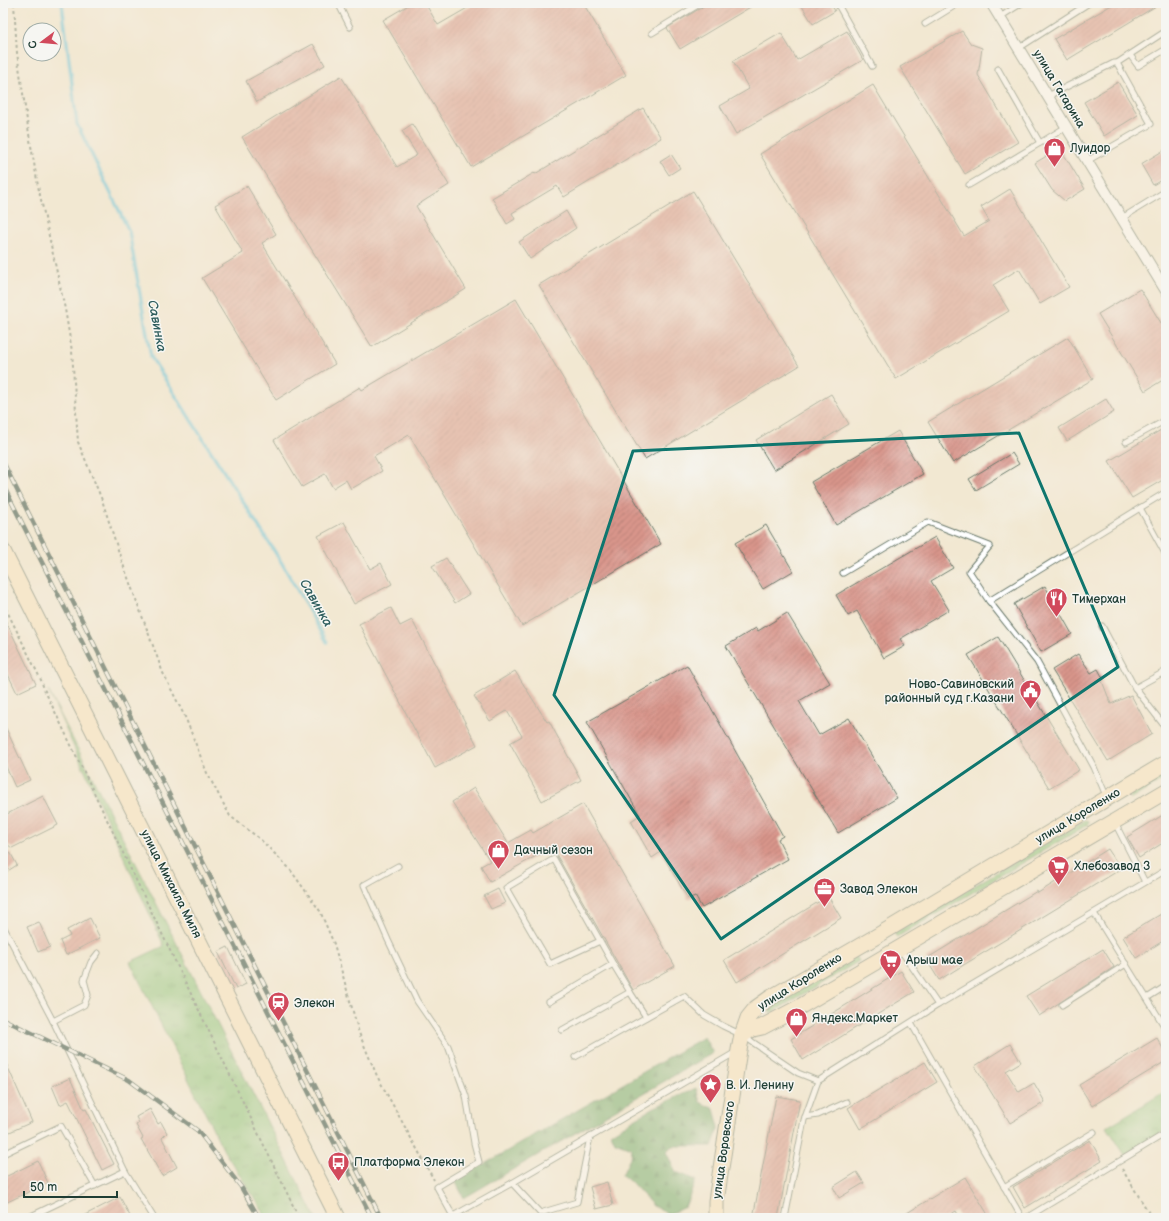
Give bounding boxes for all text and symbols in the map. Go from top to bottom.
north arrow [22,22,62,62]
text: С [25,39,40,50]
street label: улица Гагарина [1030,47,1088,131]
shop icon: Луидор [1042,135,1068,168]
place label: Луидор [1069,141,1110,156]
water label: Савинка [144,299,170,354]
water label: Савинка [296,576,336,630]
restaurant icon: Тимерхан [1044,586,1070,619]
place label: Тимерхан [1072,592,1126,607]
place label: Ново-Савиновский районный суд г.Казани [885,677,1014,706]
public building icon: Ново-Савиновский районный суд г.Казани [1017,678,1043,711]
street label: улица Короленко [1033,785,1123,847]
street label: улица Михаила Миля [137,827,205,941]
shop icon: Дачный сезон [486,837,512,870]
place label: Дачный сезон [514,843,593,858]
supermarket icon: Хлебозавод 3 [1046,853,1072,886]
place label: Хлебозавод 3 [1074,859,1150,874]
office icon: Завод Элекон [811,876,837,909]
place label: Завод Элекон [840,882,918,897]
supermarket icon: Арыш мае [877,947,903,980]
street label: улица Короленко [755,950,845,1014]
place label: Арыш мае [905,953,963,968]
station icon: Элекон [266,990,292,1023]
place label: Элекон [294,996,335,1011]
shop icon: Яндекс.Маркет [783,1005,809,1038]
place label: Яндекс.Маркет [812,1011,899,1026]
place icon: В. И. Ленину [698,1072,724,1105]
place label: В. И. Ленину [726,1078,794,1093]
street label: улица Воровского [710,1100,738,1200]
bus stop icon: Платформа Элекон [326,1149,352,1182]
place label: Платформа Элекон [354,1155,464,1170]
scale bar [24,1173,117,1199]
text: 50 m [30,1180,57,1195]

